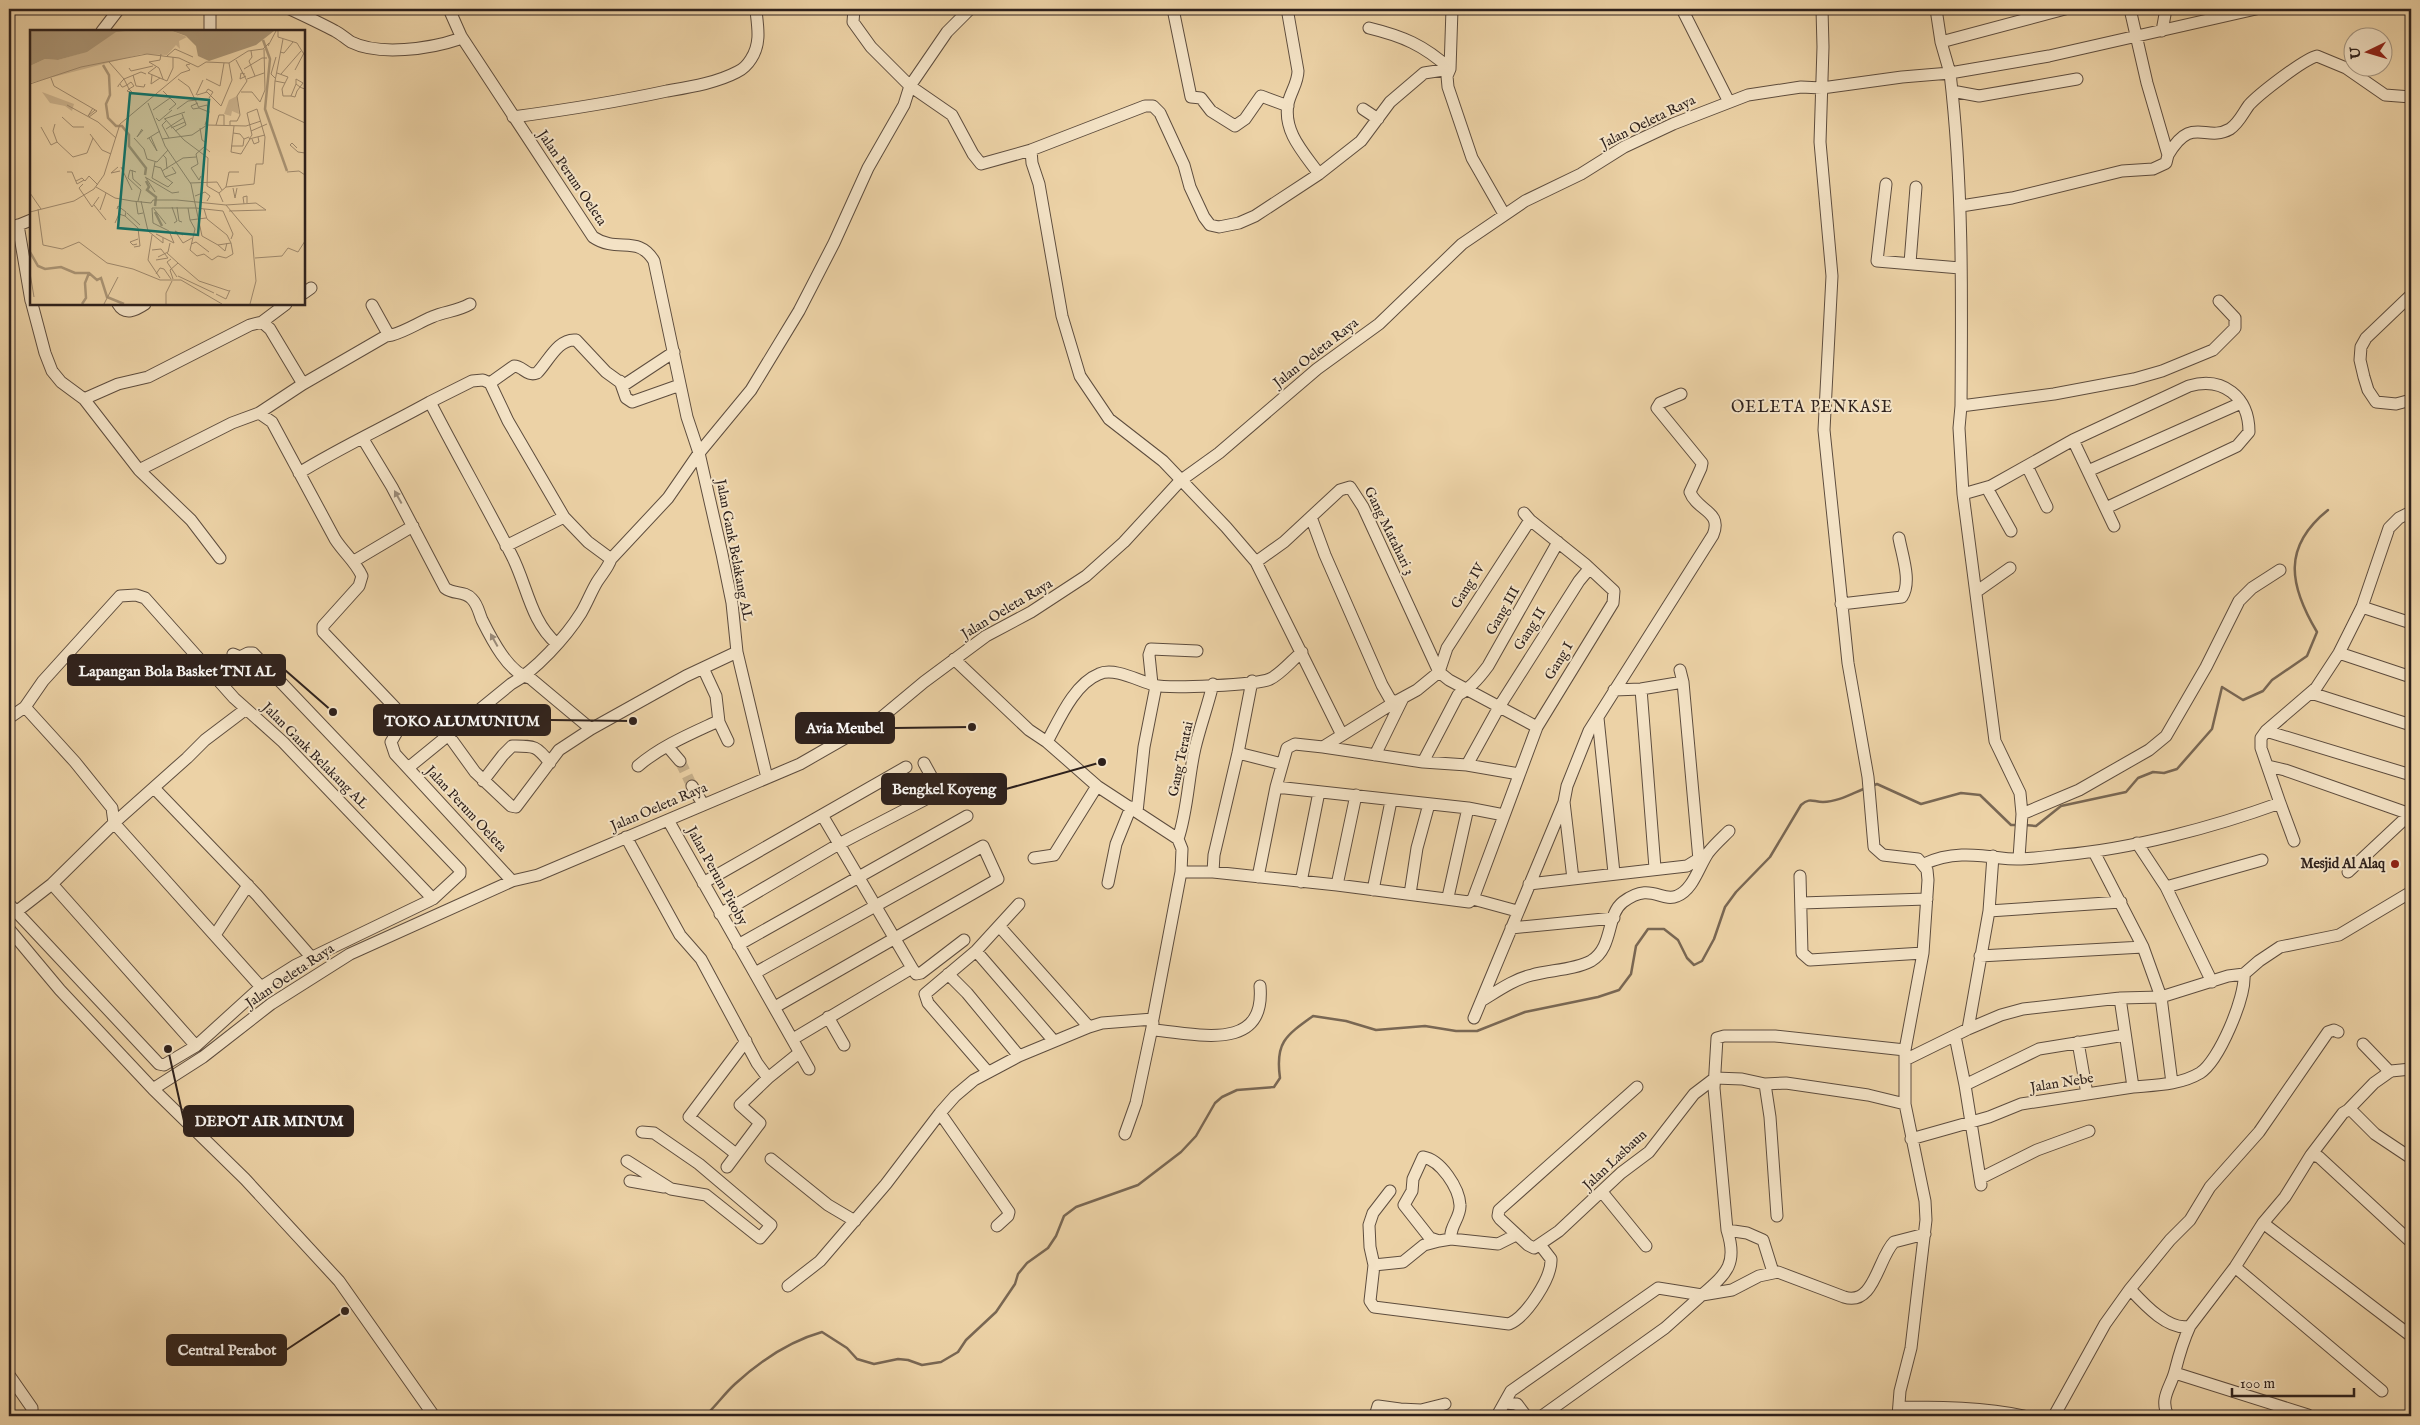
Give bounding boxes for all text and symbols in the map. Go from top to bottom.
north arrow [2342,28,2392,78]
inset map [30,30,305,305]
text: U [2346,45,2366,61]
street label: Jalan Oeleta Raya [1596,91,1699,154]
street label: Jalan Perum Oeleta [532,125,611,230]
street label: Jalan Oeleta Raya [1268,314,1363,393]
district label: OELETA PENKASE [1731,398,1893,418]
street label: Jalan Gank Belakang AL [711,476,757,622]
street label: Gang Matahari 3 [1360,484,1418,578]
one-way arrow [393,491,402,504]
street label: Gang IV [1447,559,1489,612]
street label: Jalan Oeleta Raya [956,574,1057,644]
street label: Gang III [1482,583,1524,639]
street label: Gang II [1510,604,1550,654]
one-way arrow [489,633,498,647]
street label: Gang I [1541,639,1577,683]
callout: Lapangan Bola Basket TNI AL [68,655,285,685]
text: Lapangan Bola Basket TNI AL [79,662,276,681]
street label: Jalan Gank Belakang AL [256,697,372,813]
callout: TOKO ALUMUNIUM [374,705,550,735]
text: TOKO ALUMUNIUM [383,712,540,731]
callout: Avia Meubel [796,713,894,743]
text: Avia Meubel [805,719,885,738]
street label: Gang Teratai [1164,719,1198,798]
street label: Jalan Perum Oeleta [420,761,511,857]
callout: Bengkel Koyeng [882,774,1006,804]
street label: Jalan Oeleta Raya [606,778,711,836]
text: Bengkel Koyeng [892,780,997,799]
street label: Jalan Perum Pitoby [681,821,752,929]
place label: Mesjid Al Alaq [2300,855,2386,873]
marker: Mesjid Al Alaq [2389,858,2401,870]
street label: Jalan Oeleta Raya [241,939,339,1013]
street label: Jalan Nebe [2027,1069,2096,1097]
callout: DEPOT AIR MINUM [184,1106,353,1136]
text: DEPOT AIR MINUM [194,1112,344,1131]
street label: Jalan Lasbaun [1578,1125,1651,1196]
callout: Central Perabot [167,1335,286,1365]
text: Central Perabot [178,1341,277,1360]
scale bar [2232,1365,2355,1397]
text: 100 m [2240,1374,2276,1393]

